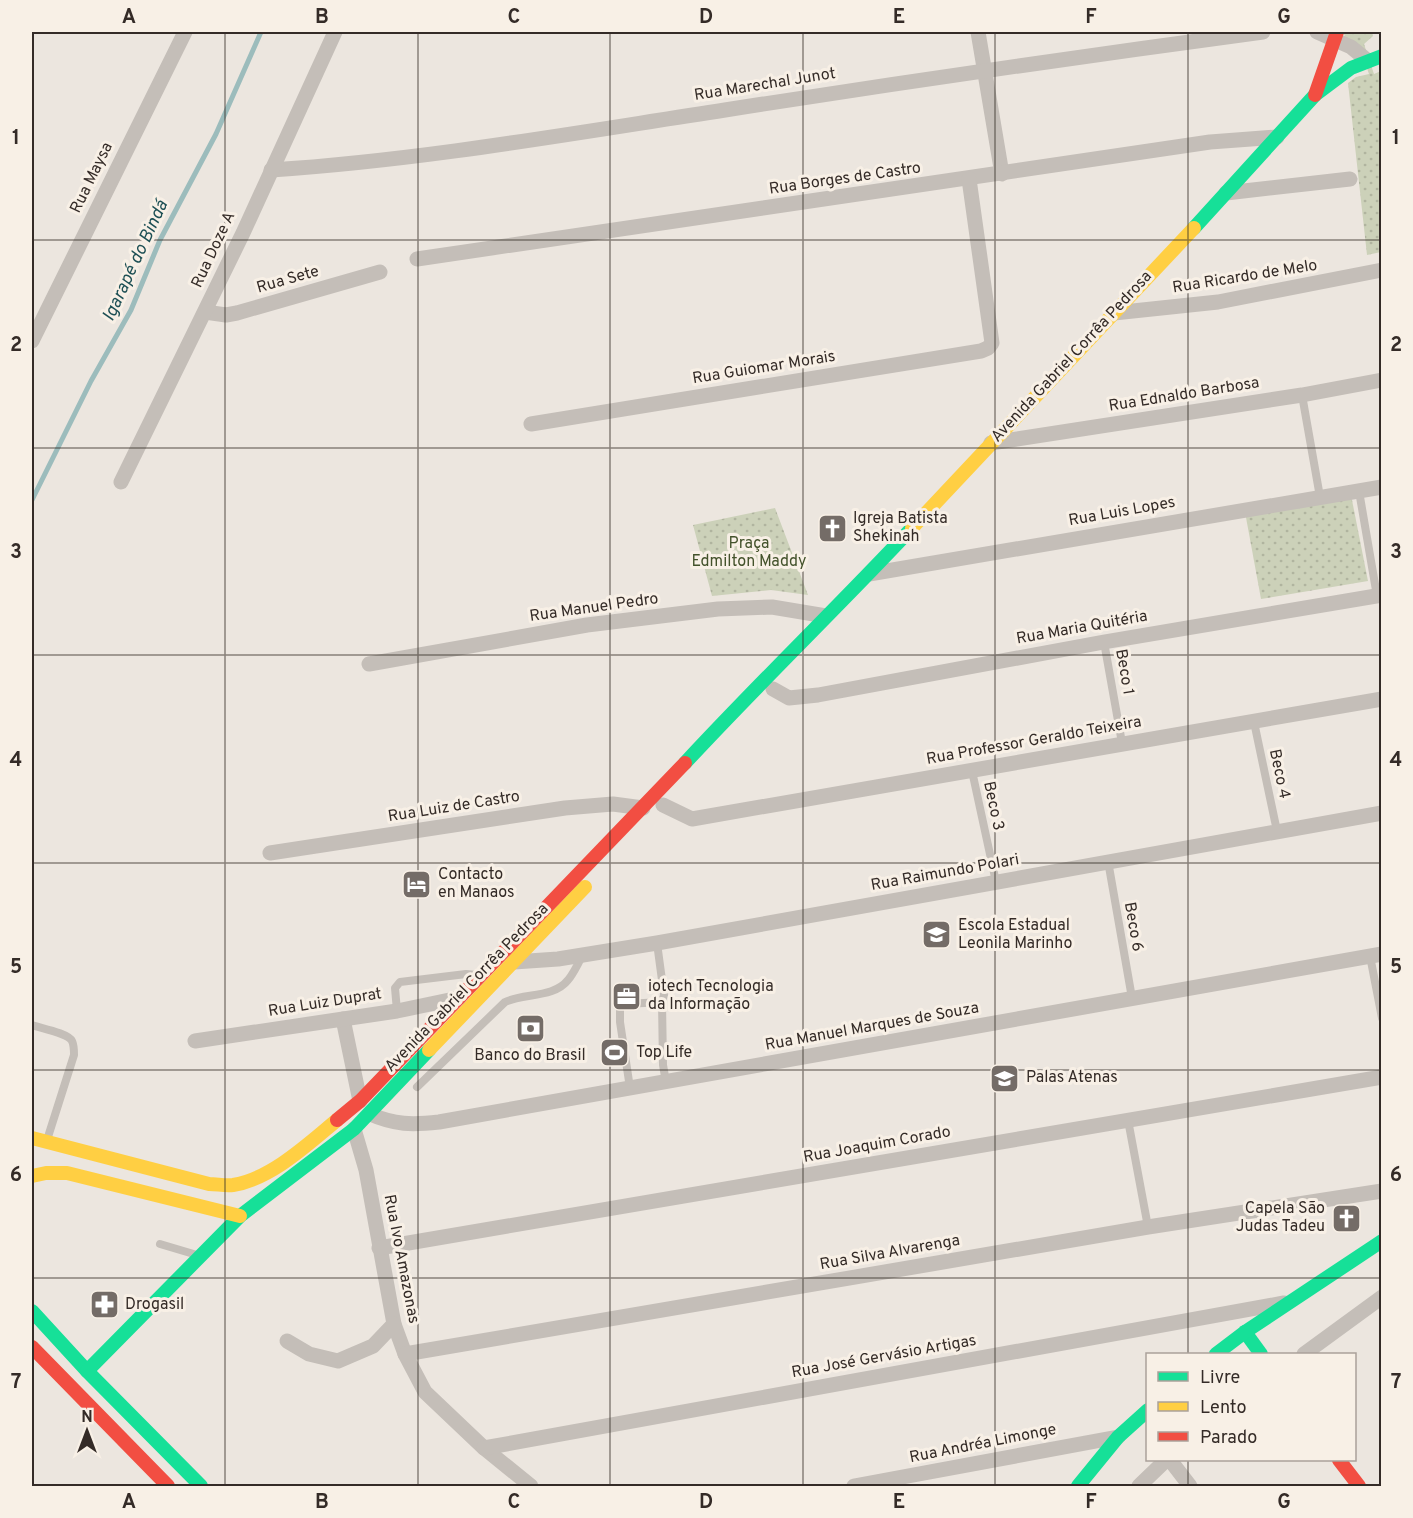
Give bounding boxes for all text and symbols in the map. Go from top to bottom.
text: A [122,5,136,31]
text: B [315,5,329,31]
text: C [508,5,520,31]
text: D [699,5,713,31]
text: E [893,5,905,31]
text: F [1085,5,1097,31]
text: G [1277,5,1291,31]
street label: Rua Marechal Junot [693,64,837,106]
text: 1 [12,126,20,152]
text: 1 [1392,126,1400,152]
street label: Rua Maysa [66,139,118,217]
street label: Rua Borges de Castro [768,158,922,200]
water label: Igarapé do Bindá [98,195,175,325]
street label: Rua Doze A [188,209,240,291]
street label: Rua Ricardo de Melo [1171,256,1319,298]
street label: Rua Sete [255,262,321,298]
street label: Avenida Gabriel Corrêa Pedrosa [987,267,1157,447]
text: 2 [10,333,22,359]
text: 2 [1390,333,1402,359]
street label: Rua Guiomar Morais [691,347,837,389]
street label: Rua Ednaldo Barbosa [1107,373,1261,417]
street label: Rua Luis Lopes [1067,493,1177,531]
place label: Igreja Batista Shekinah [853,509,948,547]
church icon: Igreja Batista Shekinah [816,512,848,544]
park label: Praça Edmilton Maddy [692,534,806,572]
text: 3 [10,540,22,566]
text: 3 [1390,540,1402,566]
street label: Rua Manuel Pedro [528,589,660,627]
street label: Rua Maria Quitéria [1015,607,1149,649]
street label: Beco 1 [1110,647,1138,697]
street label: Rua Professor Geraldo Teixeira [925,712,1143,770]
street label: Beco 4 [1264,747,1294,801]
text: 4 [10,748,22,774]
text: 4 [1390,748,1402,774]
street label: Beco 3 [978,779,1008,833]
street label: Rua Luiz de Castro [387,787,521,827]
street label: Rua Raimundo Polari [869,850,1021,896]
place label: Contacto en Manaos [438,865,515,903]
hotel icon: Contacto en Manaos [401,868,433,900]
street label: Avenida Gabriel Corrêa Pedrosa [381,899,553,1077]
street label: Beco 6 [1119,901,1147,953]
place label: Escola Estadual Leonila Marinho [958,916,1073,954]
school or university icon: Escola Estadual Leonila Marinho [921,919,953,951]
text: 5 [10,955,22,981]
text: 5 [1390,955,1402,981]
place label: iotech Tecnologia da Informação [648,977,774,1015]
office icon: iotech Tecnologia da Informação [611,980,643,1012]
street label: Rua Luiz Duprat [267,984,383,1022]
street label: Rua Manuel Marques de Souza [764,998,980,1056]
bank icon: Banco do Brasil [514,1012,546,1044]
sports icon: Top Life [599,1037,631,1069]
place label: Top Life [636,1043,692,1063]
place label: Banco do Brasil [474,1046,586,1066]
school or university icon: Palas Atenas [989,1062,1021,1094]
place label: Palas Atenas [1026,1068,1118,1088]
street label: Rua Joaquim Corado [802,1122,952,1168]
text: 6 [10,1163,22,1189]
text: 6 [1390,1163,1402,1189]
street label: Rua Ivo Amazonas [379,1193,423,1325]
place label: Capela São Judas Tadeu [1236,1199,1325,1237]
church icon: Capela São Judas Tadeu [1330,1202,1362,1234]
street label: Rua Silva Alvarenga [818,1231,962,1275]
pharmacy icon: Drogasil [88,1289,120,1321]
place label: Drogasil [125,1295,184,1315]
street label: Rua José Gervásio Artigas [790,1331,978,1383]
legend [1146,1353,1356,1461]
text: Livre [1200,1367,1240,1390]
text: 7 [11,1370,21,1396]
text: 7 [1391,1370,1401,1396]
text: Lento [1200,1397,1246,1420]
north arrow [57,1401,117,1461]
text: N [81,1408,93,1428]
street label: Rua Andréa Limonge [908,1420,1058,1468]
text: Parado [1200,1427,1257,1450]
text: A [122,1490,136,1516]
text: B [315,1490,329,1516]
text: C [508,1490,520,1516]
text: D [699,1490,713,1516]
text: E [893,1490,905,1516]
text: F [1085,1490,1097,1516]
text: G [1277,1490,1291,1516]

